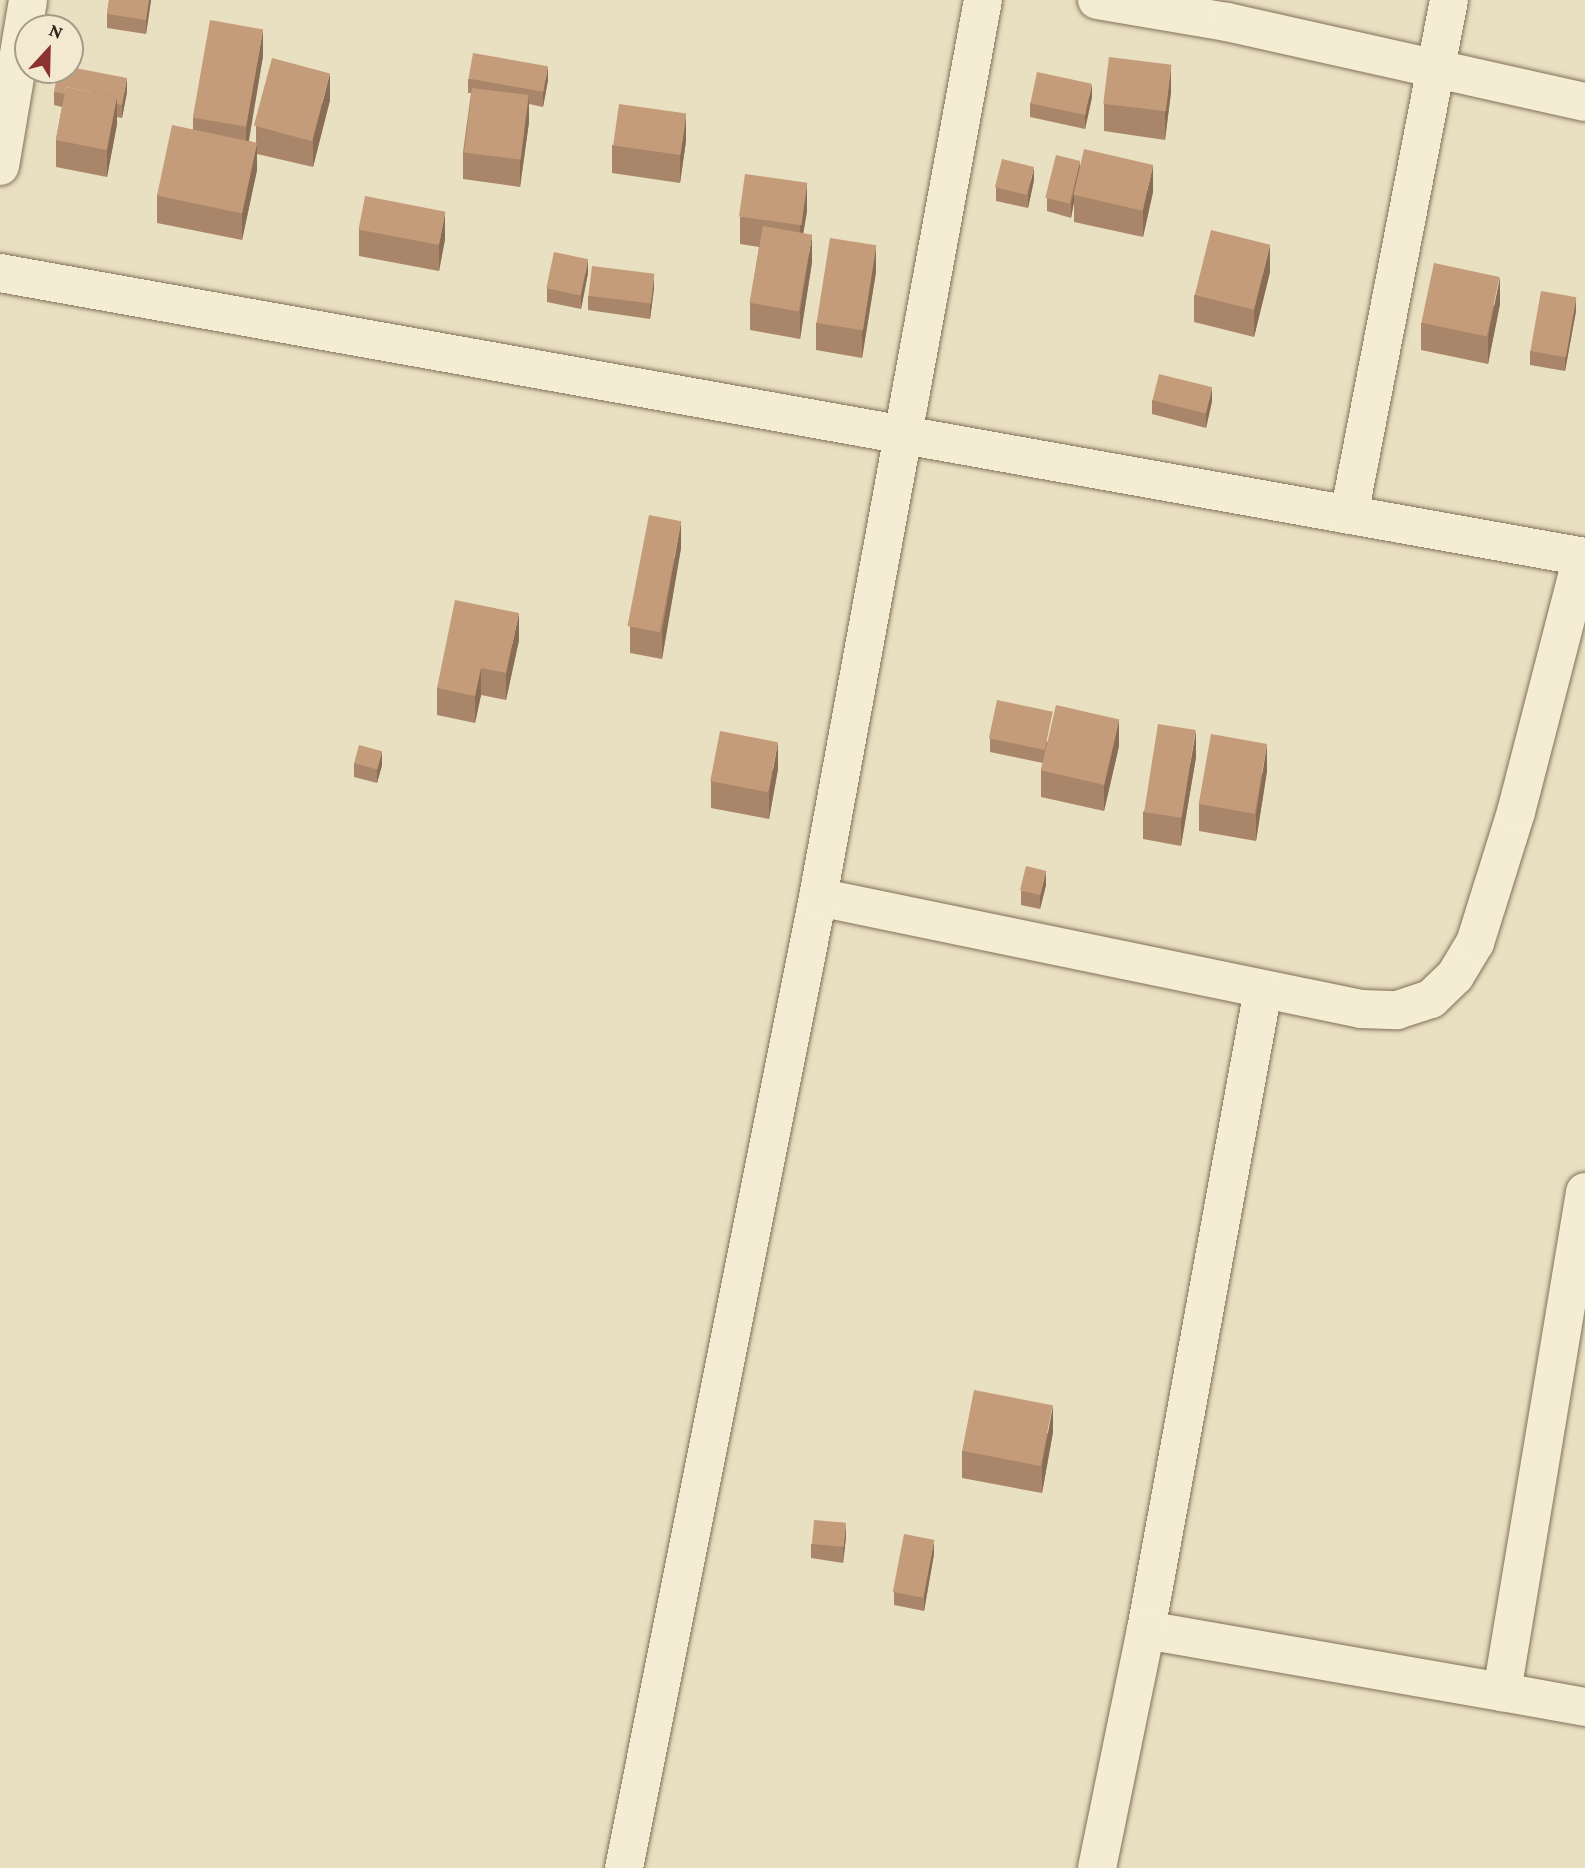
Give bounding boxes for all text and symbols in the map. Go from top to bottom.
north arrow [14,14,84,84]
text: N [46,19,66,43]

